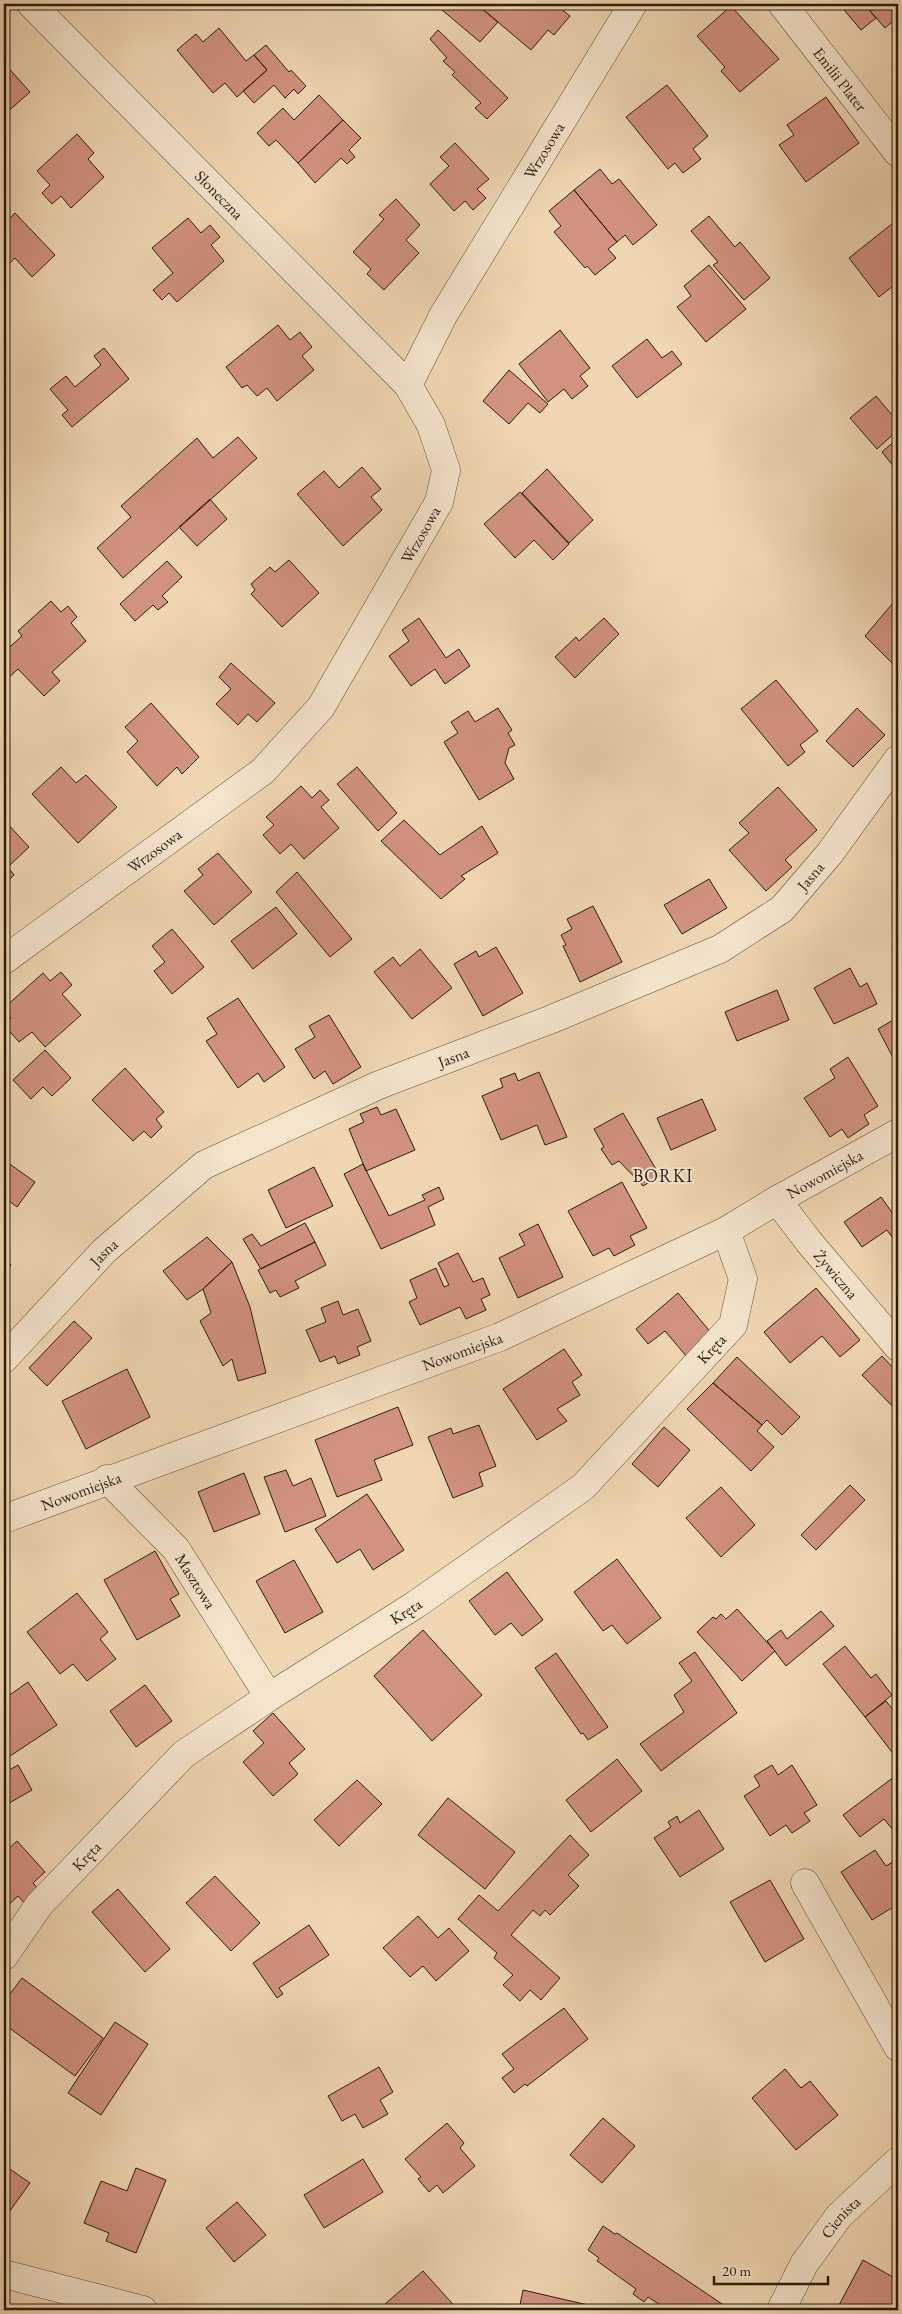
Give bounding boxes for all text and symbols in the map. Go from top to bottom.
street label: Emilii Plater [809,43,872,116]
street label: Wrzosowa [518,118,569,183]
street label: Słoneczna [190,165,249,224]
street label: Wrzosowa [396,502,445,567]
street label: Wrzosowa [123,823,186,877]
street label: Jasna [791,857,829,896]
street label: Jasna [433,1041,472,1073]
street label: Nowomiejska [783,1144,867,1203]
district label: BORKI [633,1164,693,1187]
street label: Jasna [83,1233,122,1272]
street label: Żywiczna [809,1245,864,1304]
street label: Nowomiejska [419,1326,506,1375]
street label: Kręta [692,1329,731,1368]
street label: Nowomiejska [38,1466,125,1515]
street label: Masztowa [171,1549,222,1613]
street label: Kręta [386,1593,426,1629]
street label: Kręta [67,1836,106,1875]
street label: Cienista [816,2191,865,2242]
scale bar [714,2254,828,2286]
text: 20 m [722,2261,751,2280]

